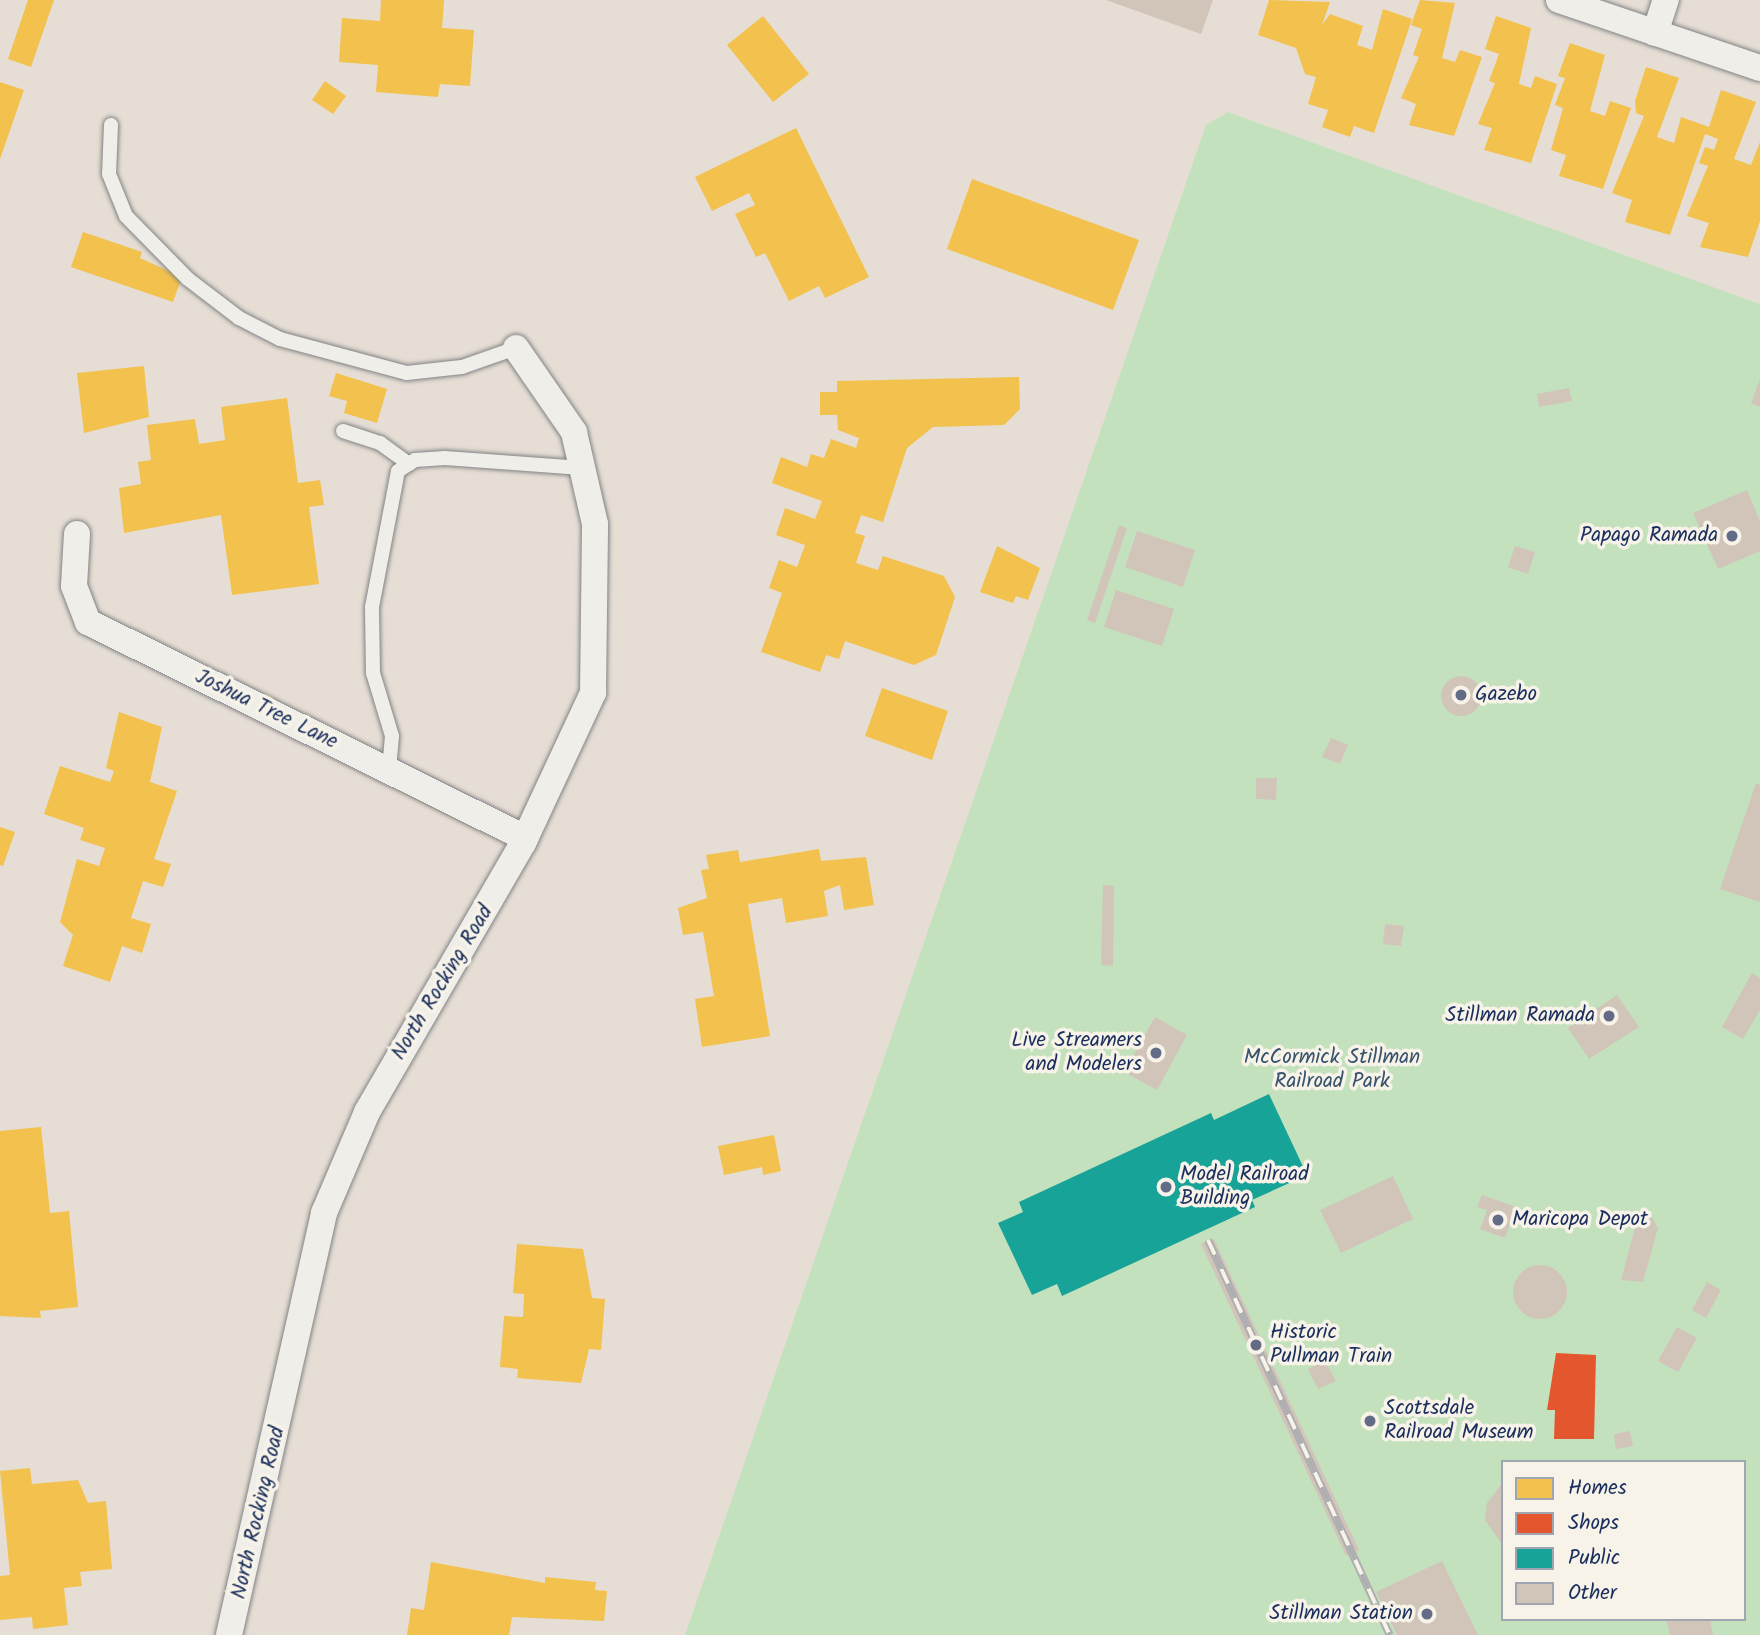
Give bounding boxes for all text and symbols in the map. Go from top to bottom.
place label: Papago Ramada [1580,523,1718,549]
marker: Papago Ramada [1724,528,1740,544]
street label: Joshua Tree Lane [191,665,341,755]
place label: Gazebo [1475,682,1537,708]
marker: Gazebo [1453,687,1469,703]
street label: North Rocking Road [387,901,499,1065]
place label: Stillman Ramada [1445,1003,1595,1029]
marker: Stillman Ramada [1601,1008,1617,1024]
place label: Live Streamers and Modelers [1011,1028,1142,1078]
marker: Live Streamers and Modelers [1148,1045,1164,1061]
park label: McCormick Stillman Railroad Park [1244,1045,1420,1095]
place label: Model Railroad Building [1180,1162,1309,1212]
marker: Model Railroad Building [1158,1179,1174,1195]
place label: Maricopa Depot [1512,1207,1648,1233]
marker: Maricopa Depot [1490,1212,1506,1228]
place label: Historic Pullman Train [1270,1320,1392,1370]
marker: Historic Pullman Train [1248,1337,1264,1353]
place label: Scottsdale Railroad Museum [1384,1396,1533,1446]
marker: Scottsdale Railroad Museum [1362,1413,1378,1429]
street label: North Rocking Road [227,1424,291,1602]
legend [1501,1460,1746,1621]
text: Homes [1568,1472,1627,1505]
text: Shops [1568,1507,1619,1540]
text: Public [1568,1542,1620,1575]
text: Other [1568,1577,1617,1610]
place label: Stillman Station [1269,1601,1413,1627]
marker: Stillman Station [1419,1606,1435,1622]

